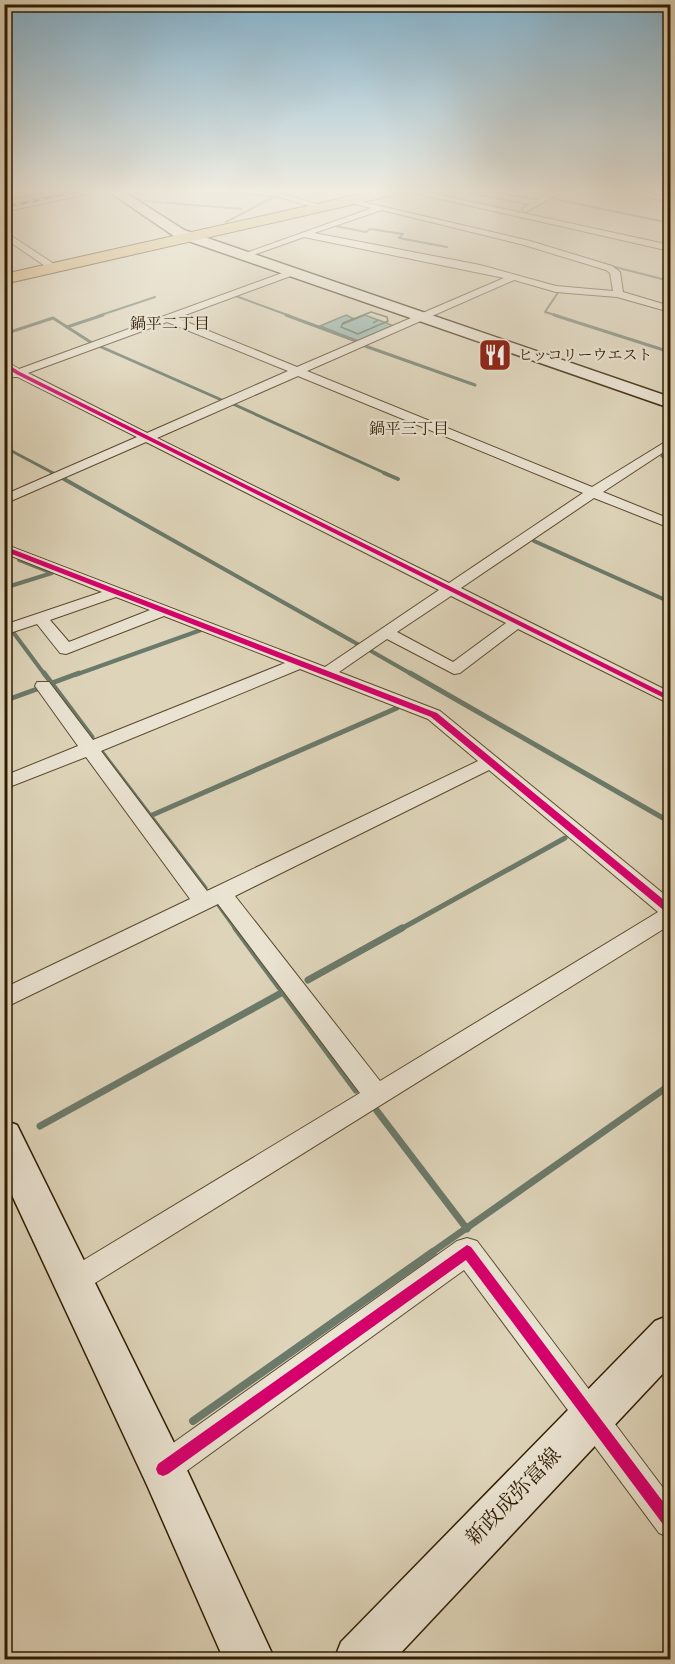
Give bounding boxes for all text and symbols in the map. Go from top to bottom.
district label: 鍋平二丁目 [130,314,210,334]
restaurant icon: ヒッコリーウエスト [477,337,513,373]
place label: ヒッコリーウエスト [518,346,653,365]
district label: 鍋平三丁目 [369,419,449,439]
street label: 新政成弥富線 [461,1443,567,1551]

